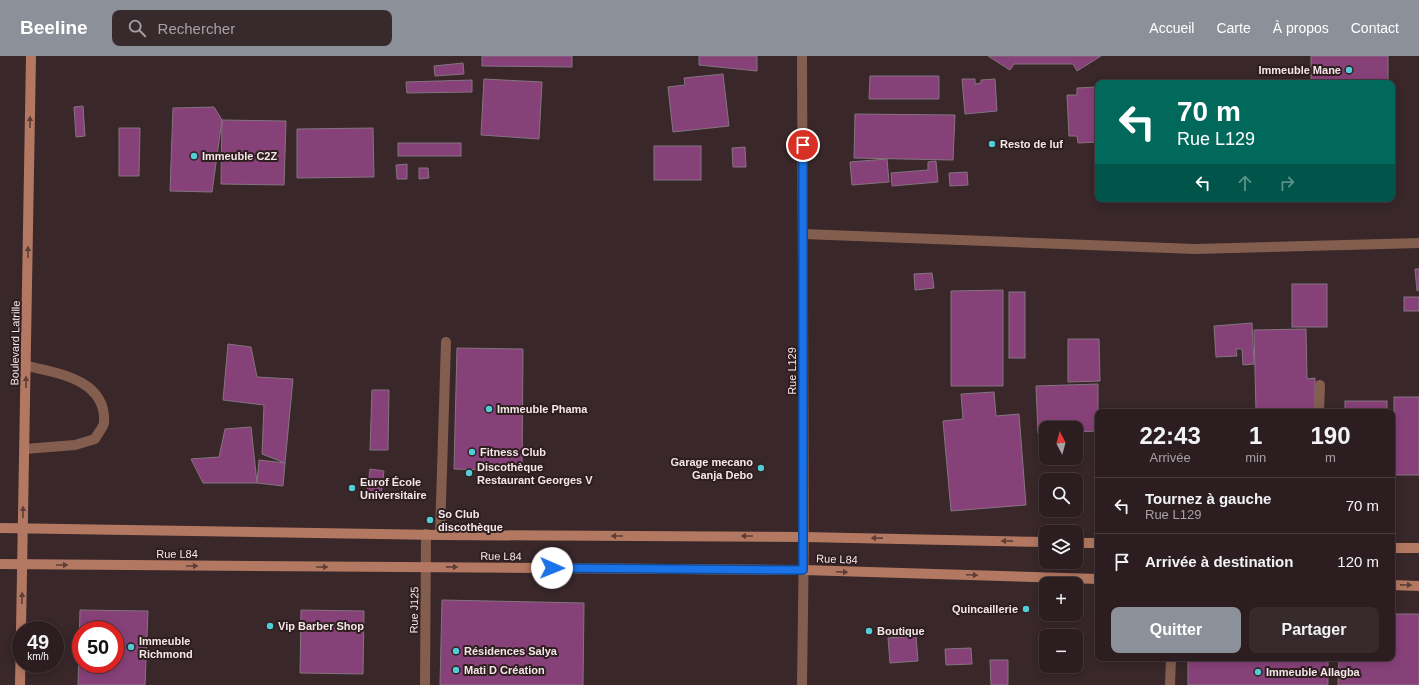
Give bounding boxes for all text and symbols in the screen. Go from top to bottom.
search box [112,10,392,46]
text: Beeline [20,17,88,38]
icon: search [126,17,148,39]
text: Rechercher [158,20,235,37]
text: Accueil [1149,20,1194,36]
text: Carte [1216,20,1251,36]
text: À propos [1273,20,1329,36]
text: Contact [1351,20,1399,36]
place label: Immeuble Mane [1258,64,1341,76]
marker: Immeuble Mane [1344,65,1354,75]
icon: left [1111,96,1163,148]
text: 70 m [1177,96,1241,127]
one-way arrow [27,115,33,128]
pin [786,128,820,162]
text: Rue L129 [1177,129,1255,149]
icon: arrive [792,134,814,156]
place label: Resto de luf [1000,138,1063,150]
marker: Resto de luf [987,139,997,149]
place label: Immeuble C2Z [202,150,277,162]
marker: Immeuble C2Z [189,151,199,161]
icon: left [1192,172,1214,194]
icon: ahead [1234,172,1256,194]
icon: right [1276,172,1298,194]
one-way arrow [25,245,31,258]
street label: Boulevard Latrille [8,300,22,386]
street label: Rue L129 [786,347,798,395]
one-way arrow [23,375,29,388]
place label: Immeuble Phama [497,403,588,415]
marker: Immeuble Phama [484,404,494,414]
north arrow [1039,421,1083,465]
map controls [1039,421,1083,673]
text: 22:43 [1139,422,1201,449]
text: 1 [1249,422,1262,449]
text: 190 [1311,422,1351,449]
place label: Fitness Club [480,446,546,458]
marker: Fitness Club [467,447,477,457]
text: Arrivée [1149,450,1191,465]
text: min [1245,450,1266,465]
text: m [1325,450,1336,465]
place label: Garage mecano Ganja Debo [670,456,753,481]
place label: Discothèque Restaurant Georges V [477,461,593,486]
marker: Garage mecano Ganja Debo [756,463,766,473]
marker: Discothèque Restaurant Georges V [464,468,474,478]
button: search [1039,473,1083,517]
place label: Eurof École Universitaire [360,476,427,501]
marker: Eurof École Universitaire [347,483,357,493]
text: Tournez à gauche [1145,490,1271,507]
icon: left [1111,495,1133,517]
text: 70 m [1346,497,1379,514]
one-way arrow [20,506,27,518]
text: Rue L129 [1145,507,1201,522]
place label: So Club discothèque [438,508,503,533]
marker: So Club discothèque [425,515,435,525]
button: layers [1039,525,1083,569]
one-way arrow [610,533,623,539]
one-way arrow [740,533,753,539]
one-way arrow [871,535,883,542]
one-way arrow [1000,538,1013,544]
position arrow [531,547,573,589]
street label: Rue L84 [156,548,198,560]
street label: Rue L84 [480,550,522,562]
icon: arrive [1111,551,1133,573]
street label: Rue L84 [816,552,858,566]
text: Arrivée à destination [1145,553,1293,570]
text: 120 m [1337,553,1379,570]
one-way arrow [56,562,69,568]
one-way arrow [186,563,199,569]
one-way arrow [316,564,329,570]
one-way arrow [446,564,459,570]
one-way arrow [836,568,848,575]
one-way arrow [966,572,979,578]
button: + [1039,577,1083,621]
one-way arrow [1399,582,1412,589]
street label: Rue J125 [408,586,420,634]
one-way arrow [19,591,25,604]
place label: Quincaillerie [952,603,1018,615]
marker: Quincaillerie [1021,604,1031,614]
button: Quitter [1111,607,1241,653]
button: Partager [1249,607,1379,653]
place label: Vip Barber Shop [278,620,364,632]
speed limit sign: 50 [72,621,124,673]
marker: Vip Barber Shop [265,621,275,631]
place label: Boutique [877,625,925,637]
marker: Boutique [864,626,874,636]
button: − [1039,629,1083,673]
text: 49 [27,631,49,653]
place label: Immeuble Richmond [139,635,193,660]
marker: Immeuble Richmond [126,642,136,652]
place label: Résidences Salya [464,645,558,657]
marker: Résidences Salya [451,646,461,656]
text: km/h [27,651,49,662]
place label: Mati D Création [464,664,545,676]
marker: Mati D Création [451,665,461,675]
place label: Immeuble Allagba [1266,666,1361,678]
marker: Immeuble Allagba [1253,667,1263,677]

